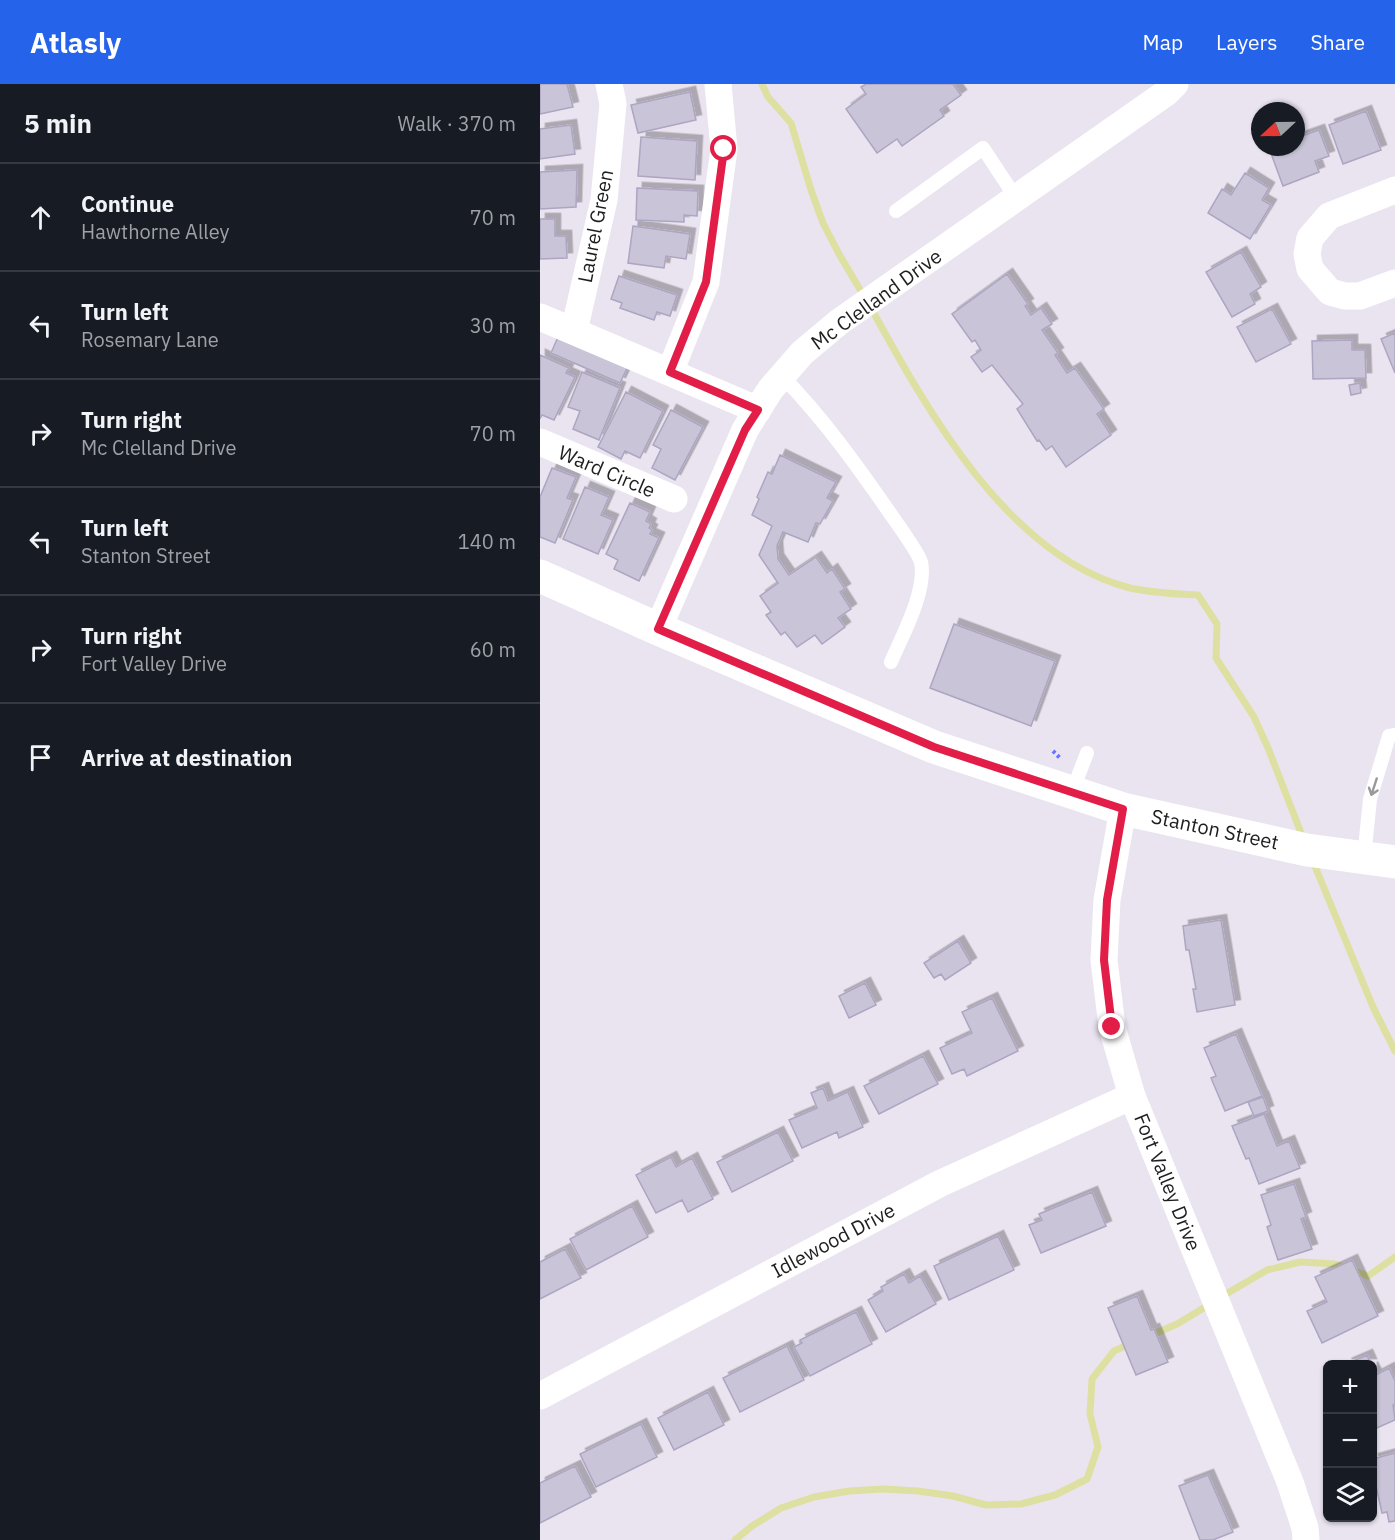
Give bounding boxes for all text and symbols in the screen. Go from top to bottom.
text: Atlasly [30,24,121,61]
text: Map [1143,28,1183,56]
text: Layers [1216,28,1278,56]
text: Share [1311,28,1365,56]
north arrow [1251,102,1305,156]
text: 5 min [24,106,92,140]
text: Walk · 370 m [398,110,516,137]
route start [710,135,736,161]
street label: Laurel Green [571,167,619,285]
text: Continue [81,189,174,218]
icon: ahead [24,201,57,234]
text: 70 m [470,204,516,231]
text: Hawthorne Alley [81,218,230,245]
street label: Mc Clelland Drive [805,242,947,356]
text: Turn left [81,297,169,326]
icon: left [24,309,57,342]
text: 30 m [470,312,516,339]
text: Rosemary Lane [81,326,219,353]
text: Turn right [81,405,182,434]
icon: right [24,417,57,450]
text: 70 m [470,420,516,447]
text: Mc Clelland Drive [81,434,236,461]
street label: Ward Circle [554,438,660,504]
text: Turn left [81,513,169,542]
icon: left [24,525,57,558]
text: 140 m [458,528,516,555]
text: Stanton Street [81,542,211,569]
text: Turn right [81,621,182,650]
icon: right [24,633,57,666]
text: 60 m [470,636,516,663]
text: Fort Valley Drive [81,650,227,677]
icon: arrive [24,741,57,774]
text: Arrive at destination [81,743,292,772]
one-way arrow [1368,777,1379,796]
street label: Stanton Street [1149,802,1281,856]
route end [1098,1013,1124,1039]
street label: Fort Valley Drive [1128,1109,1208,1255]
street label: Idlewood Drive [767,1196,899,1284]
map controls [1323,1360,1377,1522]
button: + [1323,1360,1377,1414]
button: − [1323,1414,1377,1468]
button: layers [1323,1468,1377,1522]

